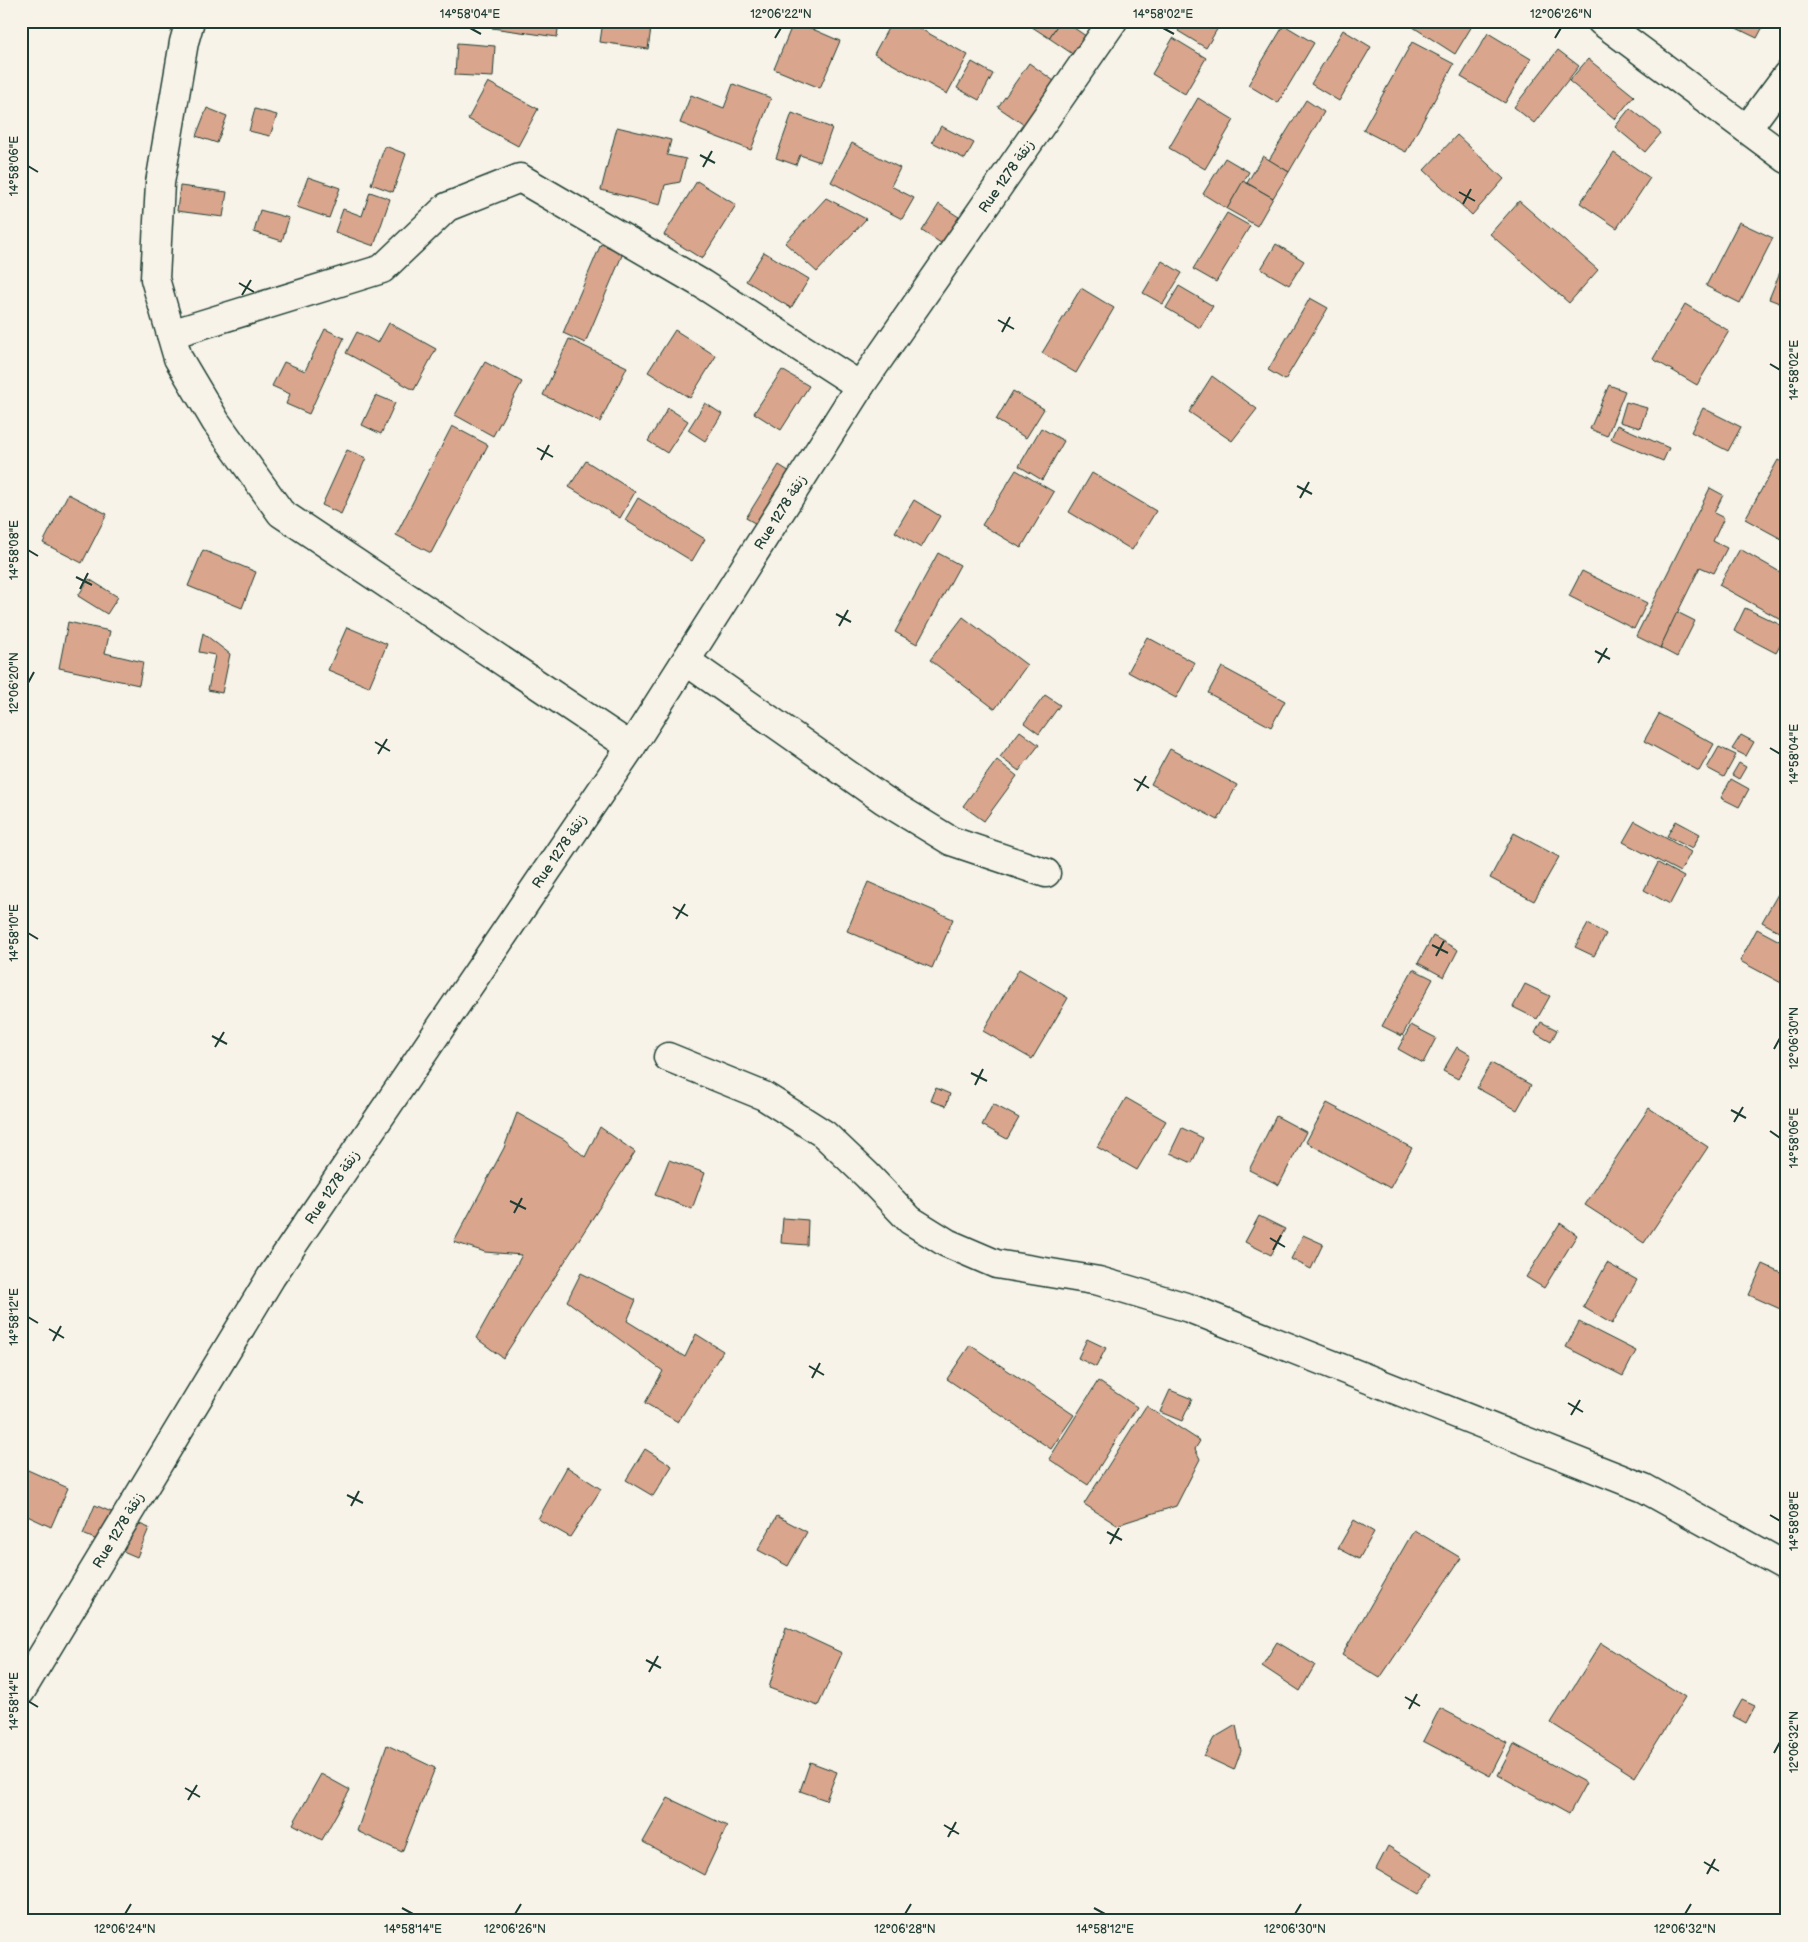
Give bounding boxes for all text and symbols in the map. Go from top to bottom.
text: 14°58'04"E [440,7,500,22]
text: 12°06'22"N [750,7,812,22]
text: 14°58'02"E [1133,7,1193,22]
text: 12°06'26"N [1530,7,1592,22]
text: 14°58'06"E [7,136,22,196]
street label: Rue 1278 زنقة [975,136,1038,216]
text: 14°58'02"E [1787,340,1802,400]
street label: Rue 1278 زنقة [751,472,810,553]
text: 14°58'08"E [7,520,22,580]
text: 12°06'20"N [7,652,22,714]
text: 14°58'04"E [1787,724,1802,784]
street label: Rue 1278 زنقة [529,811,590,891]
text: 14°58'10"E [7,904,22,962]
text: 12°06'30"N [1787,1007,1802,1069]
text: 14°58'06"E [1787,1108,1802,1168]
street label: Rue 1278 زنقة [302,1147,363,1227]
text: 14°58'12"E [7,1288,22,1346]
street label: Rue 1278 زنقة [89,1489,148,1571]
text: 14°58'08"E [1787,1491,1802,1551]
text: 14°58'14"E [7,1672,22,1730]
text: 12°06'32"N [1787,1711,1802,1773]
text: 12°06'24"N [94,1922,156,1937]
text: 14°58'14"E [384,1922,442,1937]
text: 12°06'26"N [484,1922,546,1937]
text: 12°06'28"N [874,1922,936,1937]
text: 14°58'12"E [1076,1922,1134,1937]
text: 12°06'30"N [1264,1922,1326,1937]
text: 12°06'32"N [1654,1922,1716,1937]

